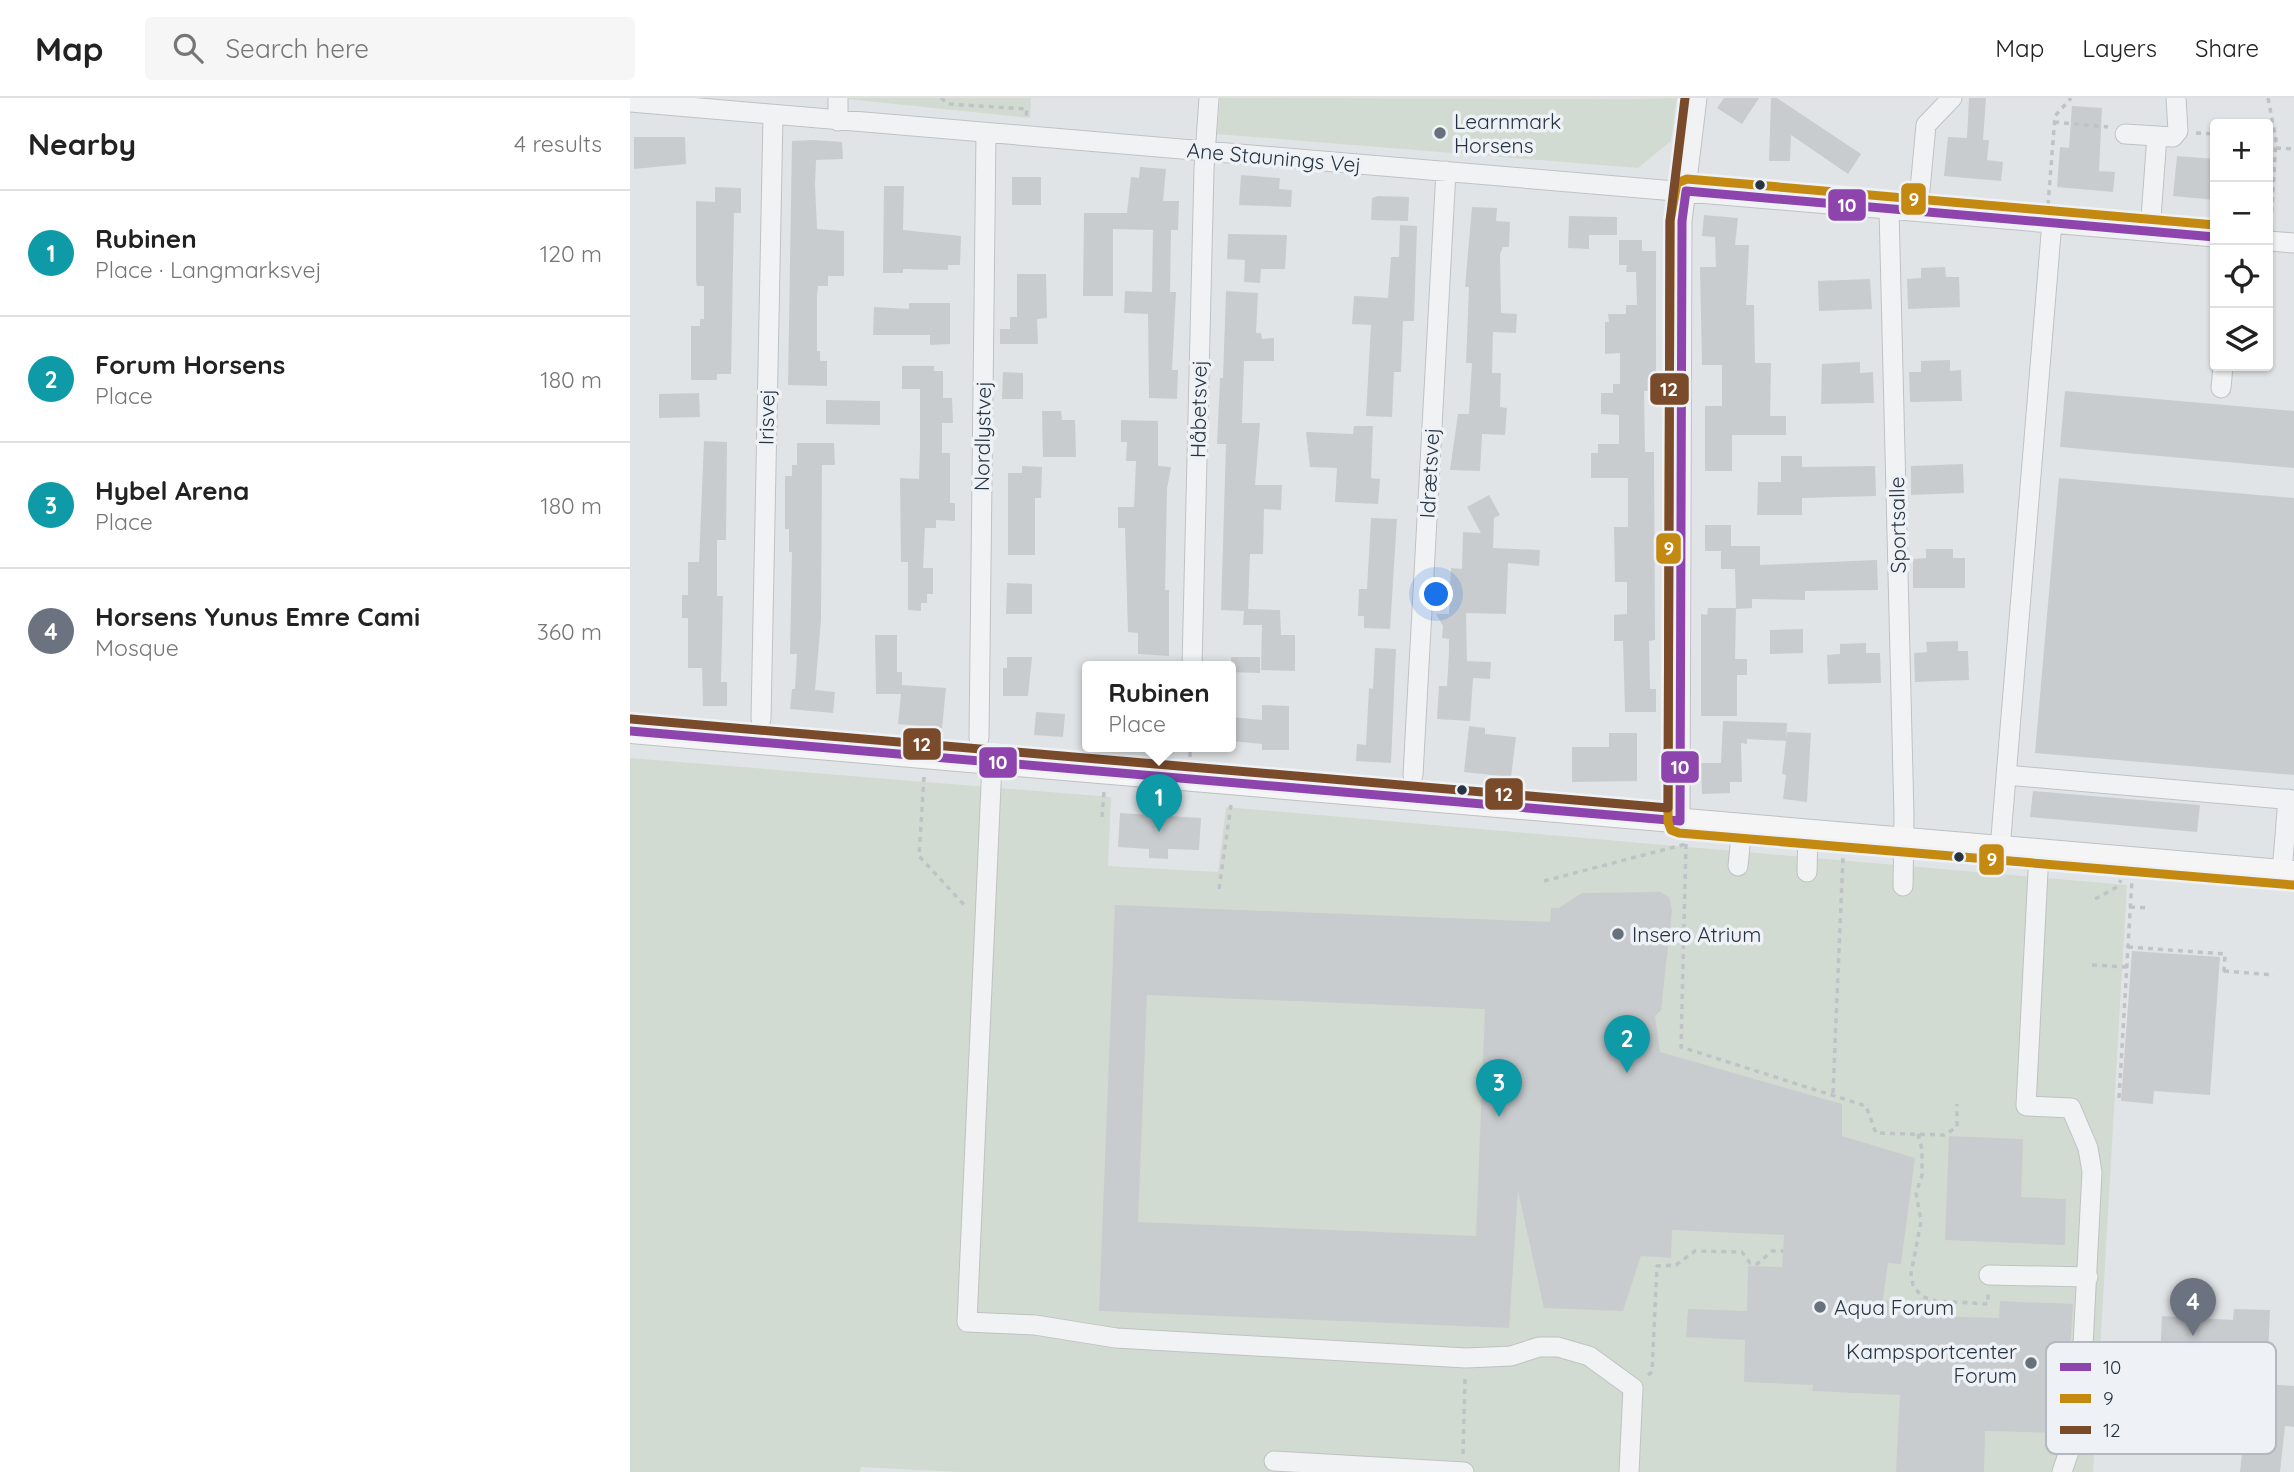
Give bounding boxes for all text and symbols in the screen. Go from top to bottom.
search box [145,17,635,80]
text: Map [35,28,103,69]
icon: search [169,29,207,67]
text: Search here [225,32,369,65]
text: Map [1995,33,2044,63]
text: Layers [2082,33,2157,63]
text: Share [2195,33,2259,63]
place label: Learnmark Horsens [1454,108,1561,158]
map controls [2210,119,2273,371]
button: + [2210,119,2273,182]
text: Nearby [28,125,136,163]
marker: Learnmark Horsens [1432,125,1448,141]
text: 4 results [514,129,602,158]
street label: Ane Staunings Vej [1186,136,1362,178]
unlabelled marker [1753,178,1767,192]
line badge: 9 [1900,182,1927,216]
button: − [2210,182,2273,245]
text: 9 [1909,187,1919,211]
line badge: 10 [1827,188,1867,222]
text: 10 [1837,193,1857,217]
text: Rubinen [95,222,197,255]
text: 1 [47,239,55,268]
text: 120 m [540,239,602,268]
button: locate [2210,245,2273,308]
text: Place · Langmarksvej [95,255,322,284]
button: layers [2210,308,2273,371]
text: Forum Horsens [95,348,285,381]
street label: Håbetsvej [1184,360,1212,458]
text: 2 [44,365,58,394]
text: 180 m [540,365,602,394]
line badge: 12 [1649,372,1690,406]
text: 12 [1660,377,1678,401]
text: Place [95,381,153,410]
street label: Nordlystvej [968,381,996,491]
street label: Irisvej [753,389,779,445]
street label: Idrætsvej [1414,427,1444,519]
text: Hybel Arena [95,474,249,507]
street label: Sportsalle [1883,476,1911,574]
text: 3 [45,491,57,520]
text: 180 m [540,491,602,520]
text: Place [95,507,153,536]
line badge: 9 [1655,532,1682,565]
text: 9 [1664,536,1674,560]
your location [1419,577,1453,611]
text: Horsens Yunus Emre Cami [95,600,420,633]
text: 4 [44,617,58,646]
text: 360 m [537,617,602,646]
text: Mosque [95,633,179,662]
popup [1082,661,1236,752]
text: Rubinen [1108,676,1210,709]
text: Place [1108,709,1166,738]
line badge: 12 [902,727,942,761]
text: 12 [913,732,931,756]
line badge: 10 [978,746,1018,779]
text: 10 [988,750,1008,774]
line badge: 10 [1660,750,1700,784]
text: 10 [1670,755,1690,779]
pin: 1 [1136,774,1182,832]
line badge: 12 [1484,777,1524,811]
text: 12 [1495,782,1513,806]
unlabelled marker [1455,783,1469,797]
line badge: 9 [1978,843,2005,876]
text: 9 [1987,847,1997,871]
unlabelled marker [1952,850,1966,864]
place label: Insero Atrium [1632,921,1761,947]
marker: Insero Atrium [1610,926,1626,942]
pin: 2 [1604,1015,1650,1073]
pin: 3 [1476,1059,1522,1117]
pin: 4 [2170,1278,2216,1336]
place label: Aqua Forum [1834,1294,1954,1320]
marker: Aqua Forum [1812,1299,1828,1315]
place label: Kampsportcenter Forum [1846,1338,2017,1388]
legend [2046,1342,2276,1454]
marker: Kampsportcenter Forum [2023,1355,2039,1371]
text: 10 [2103,1355,2121,1379]
text: 9 [2103,1386,2114,1410]
text: 12 [2103,1418,2121,1442]

